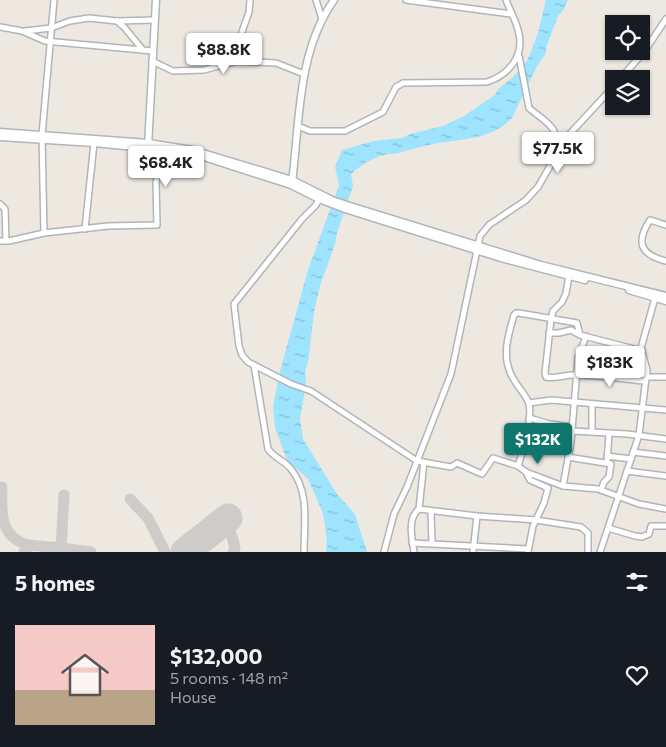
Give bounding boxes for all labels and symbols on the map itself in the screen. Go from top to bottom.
pin: $88.8K [183,32,265,75]
pin: $77.5K [517,132,599,174]
pin: $68.4K [125,146,207,188]
pin: $183K [575,346,645,388]
pin: $132K [503,422,573,465]

